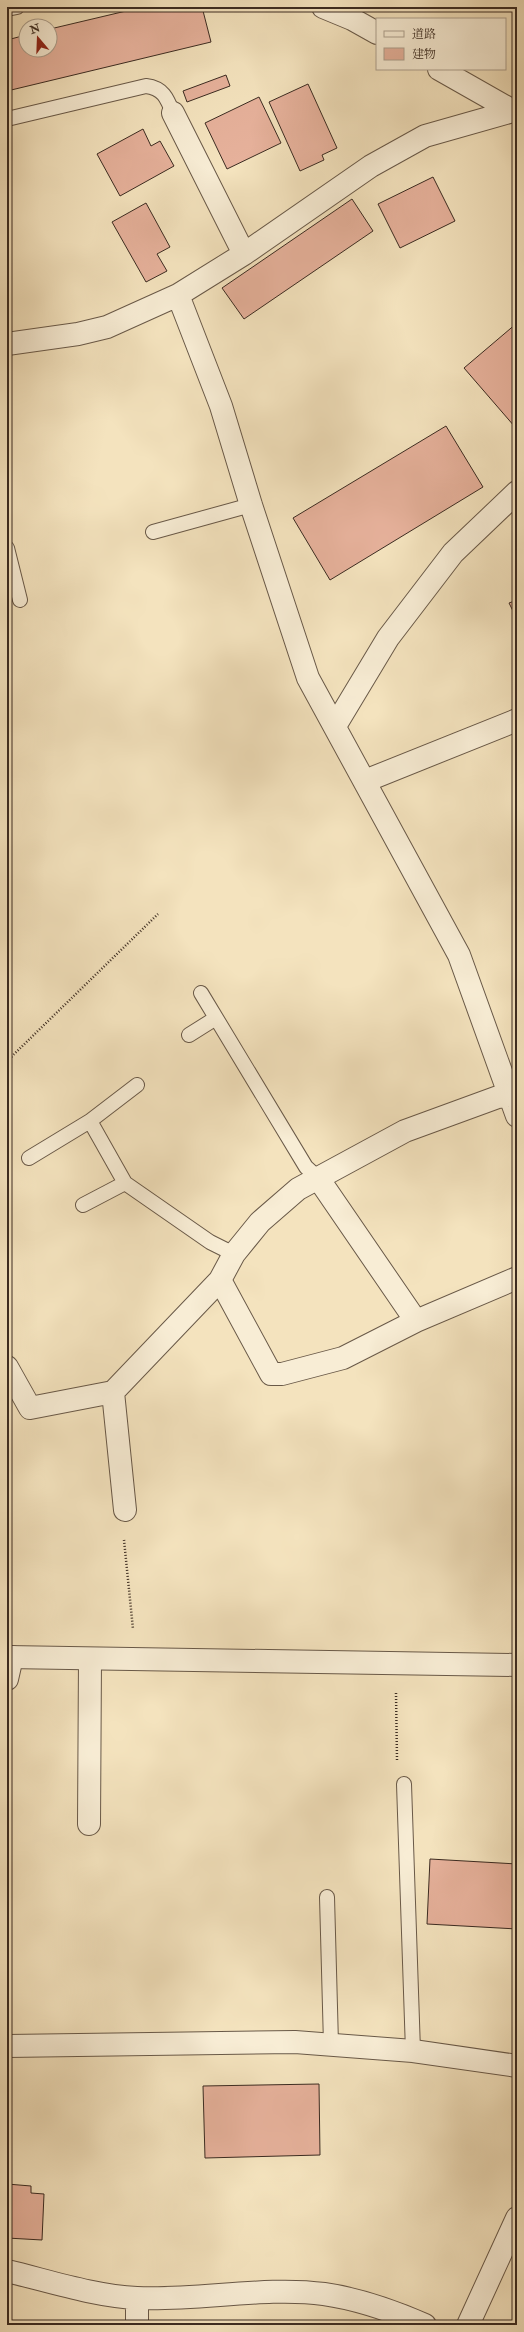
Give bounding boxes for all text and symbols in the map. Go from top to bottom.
north arrow [18,18,58,58]
legend [376,18,506,70]
text: N [27,21,43,37]
text: 道路 [412,27,436,42]
text: 建物 [412,47,436,62]

